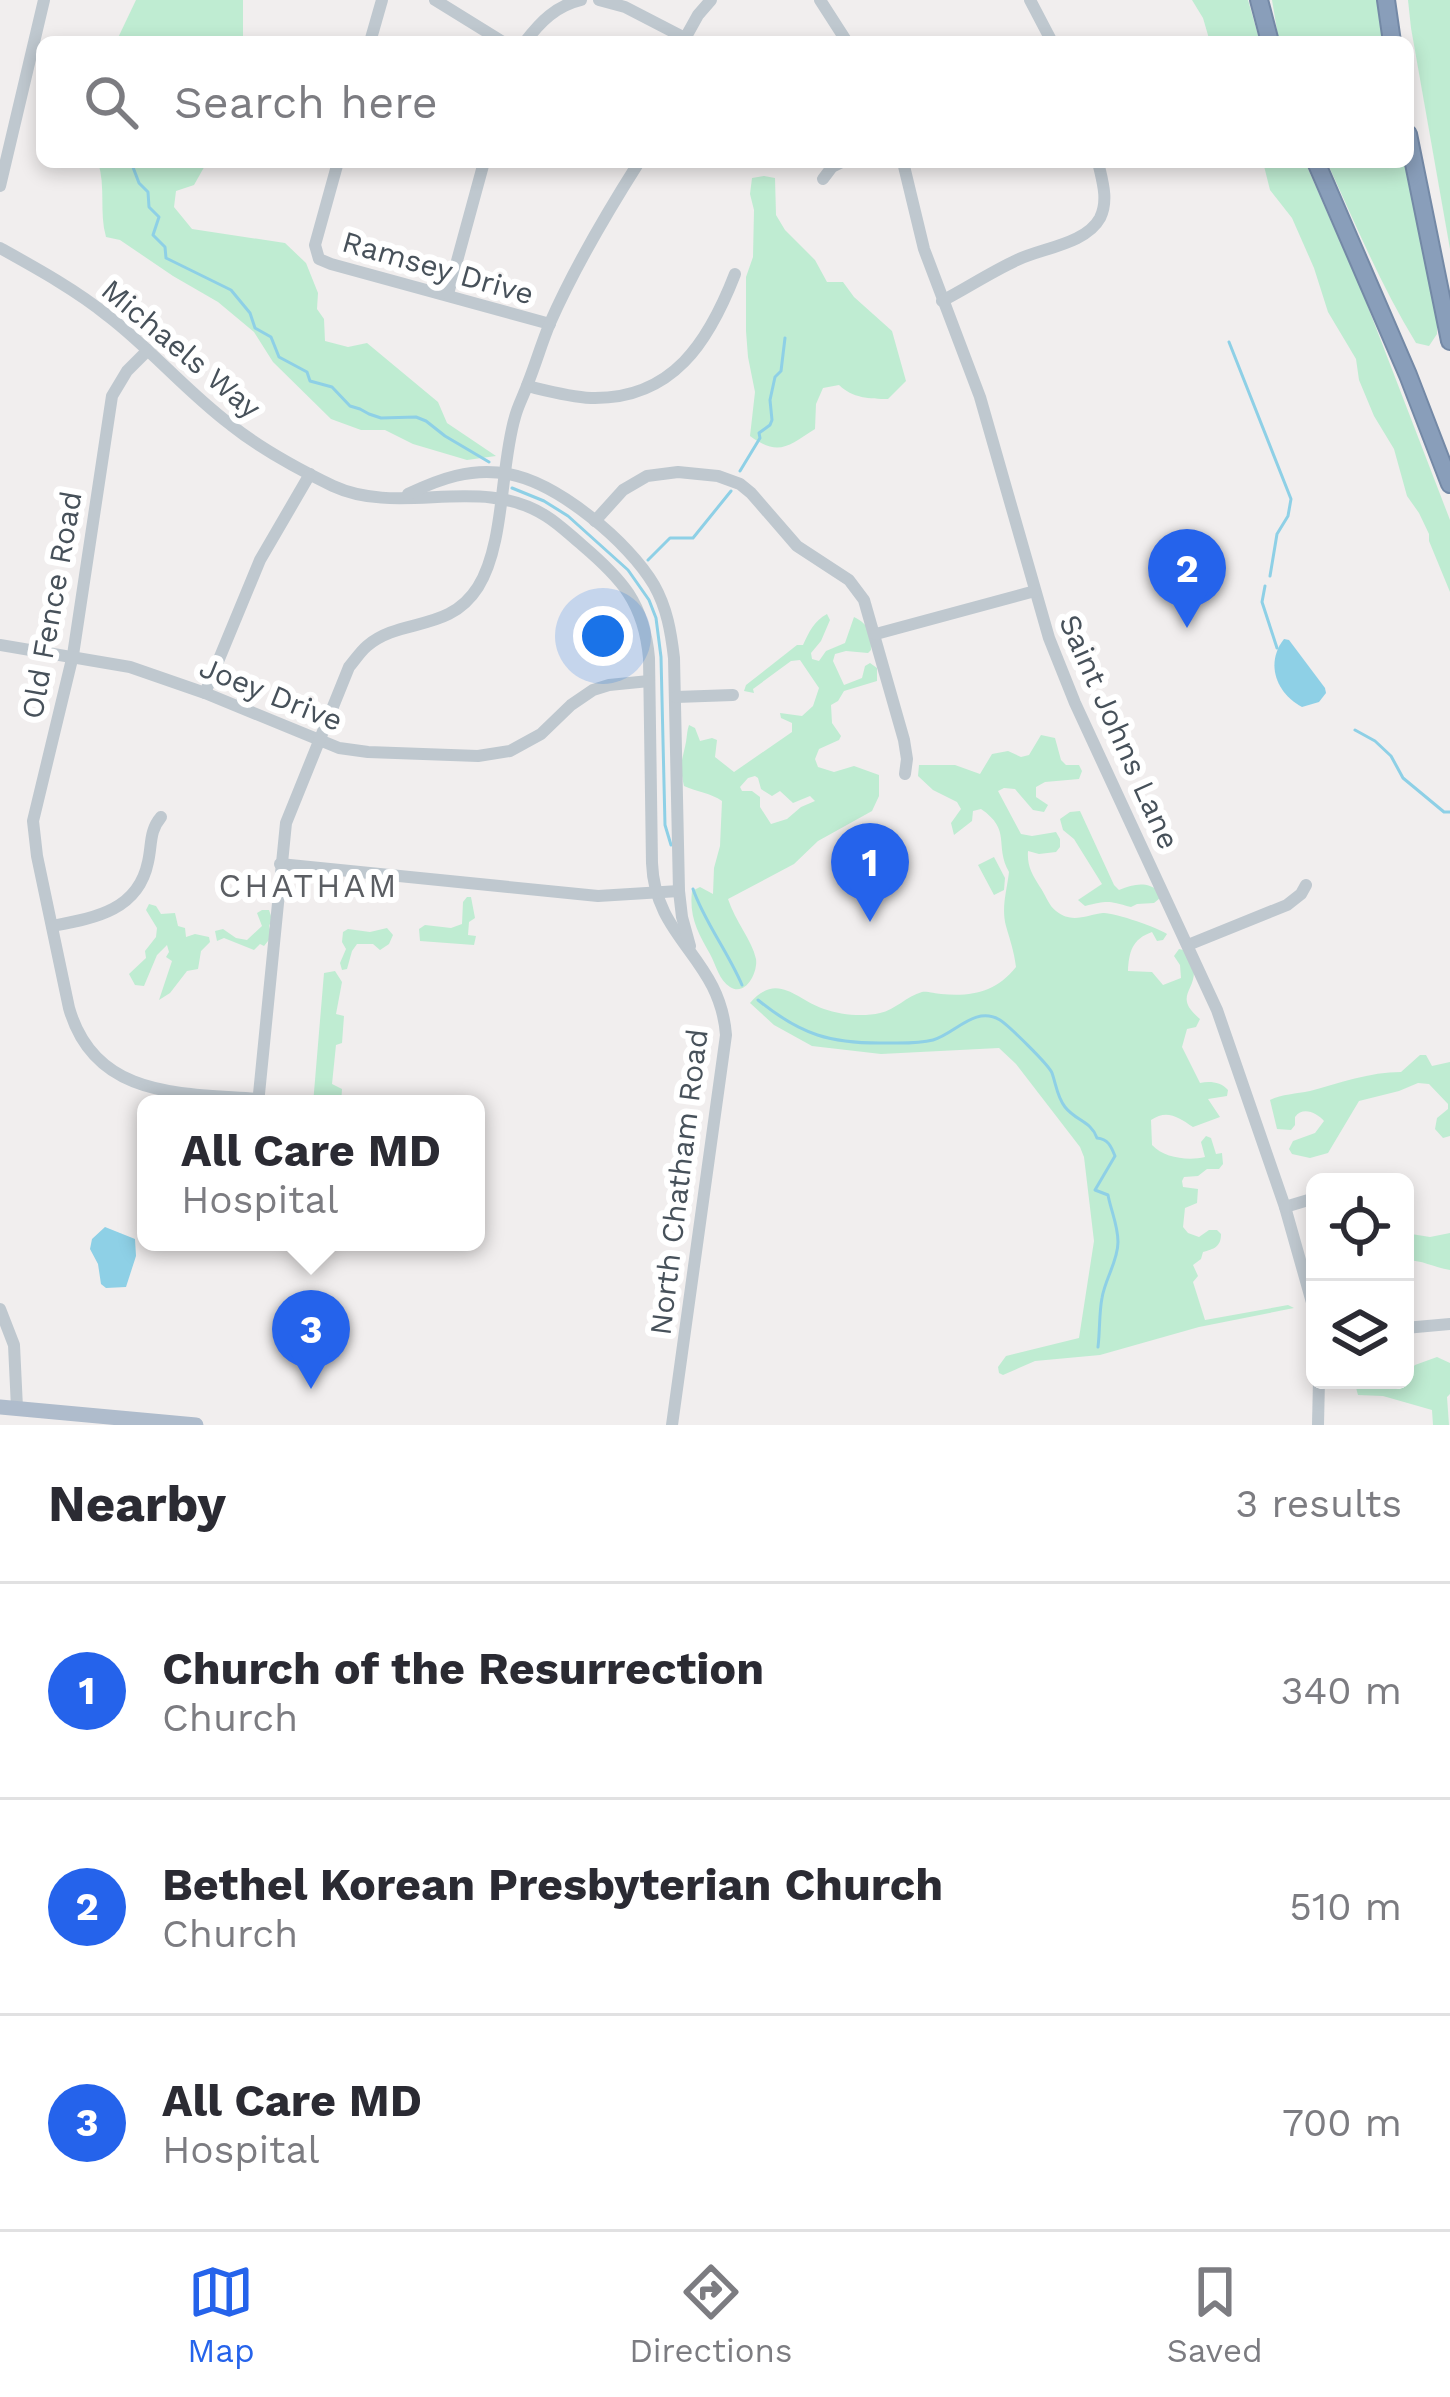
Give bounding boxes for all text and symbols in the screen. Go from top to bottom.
search box [36,36,1414,168]
icon: search [78,69,144,135]
text: Search here [174,76,438,129]
street label: Ramsey Drive [338,223,538,312]
street label: Michaels Way [95,272,268,426]
street label: Old Fence Road [14,488,89,722]
pin: 2 [1148,529,1226,628]
your location [573,606,633,666]
street label: Saint Johns Lane [1052,609,1187,855]
street label: Joey Drive [195,649,348,738]
pin: 1 [831,823,909,922]
district label: CHATHAM [219,866,399,905]
street label: North Chatham Road [642,1027,715,1337]
popup [137,1095,485,1251]
text: All Care MD [181,1124,441,1177]
map controls [1306,1173,1414,1389]
button: locate [1306,1173,1414,1281]
text: Hospital [181,1177,338,1222]
button: layers [1306,1281,1414,1389]
pin: 3 [272,1290,350,1389]
text: Nearby [48,1474,226,1533]
text: 3 results [1236,1481,1402,1526]
text: Church of the Resurrection [162,1642,764,1695]
text: 1 [79,1668,95,1713]
text: 340 m [1281,1668,1402,1713]
text: Church [162,1695,298,1740]
text: Bethel Korean Presbyterian Church [162,1858,943,1911]
text: 2 [75,1884,99,1929]
text: 510 m [1289,1884,1402,1929]
text: Church [162,1911,298,1956]
text: All Care MD [162,2074,422,2127]
text: 3 [75,2100,99,2145]
text: 700 m [1282,2100,1402,2145]
text: Hospital [162,2127,319,2172]
tab: Map [187,2259,255,2370]
tab: Directions [629,2259,792,2370]
tab: Saved [1167,2259,1263,2370]

